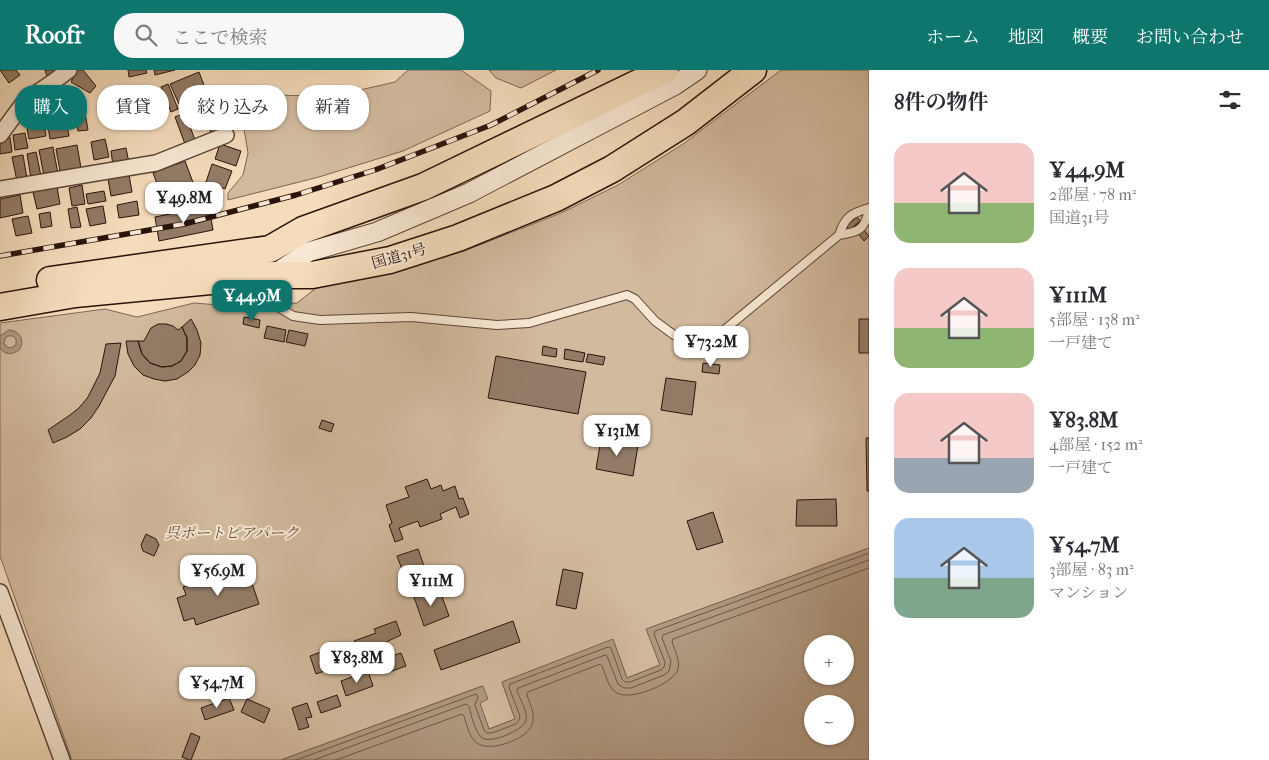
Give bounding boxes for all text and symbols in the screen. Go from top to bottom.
search box [114,13,464,58]
text: Roofr [25,21,84,49]
icon: search [132,21,160,49]
text: ここで検索 [172,27,267,49]
text: ホーム [926,27,980,48]
text: 地図 [1008,27,1044,48]
text: 概要 [1072,27,1108,48]
text: お問い合わせ [1136,27,1244,48]
chip: 購入 [15,85,87,130]
chip: 賃貸 [97,85,169,130]
chip: 絞り込み [179,85,287,130]
chip: 新着 [297,85,369,130]
icon: filters [1216,86,1244,114]
text: 8件の物件 [894,90,989,114]
text: ¥44.9M [1049,158,1125,182]
icon: home [934,163,994,223]
pin: ¥49.8M [143,182,225,224]
text: 2部屋 · 78 m² [1049,185,1136,204]
text: ¥49.8M [156,188,212,207]
text: 国道31号 [1049,208,1109,227]
street label: 国道31号 [369,240,429,272]
pin: ¥44.9M [211,280,293,322]
text: ¥111M [1049,283,1107,307]
text: ¥44.9M [223,286,281,305]
icon: home [934,288,994,348]
text: 5部屋 · 138 m² [1049,310,1140,329]
pin: ¥73.2M [670,326,752,368]
text: ¥73.2M [685,332,737,351]
text: 一戸建て [1049,333,1113,352]
text: ¥83.8M [1049,408,1118,432]
icon: home [934,413,994,473]
pin: ¥131M [582,414,652,457]
text: ¥131M [594,421,640,440]
text: 4部屋 · 152 m² [1049,435,1143,454]
text: 一戸建て [1049,458,1113,477]
park label: 呉ポートピアパーク [165,524,299,542]
text: ¥54.7M [1049,533,1120,557]
icon: home [934,538,994,598]
pin: ¥56.9M [177,554,259,597]
text: 3部屋 · 83 m² [1049,560,1134,579]
text: ¥56.9M [191,561,245,580]
pin: ¥111M [396,564,466,607]
text: ¥111M [409,571,453,590]
text: マンション [1049,583,1128,602]
map controls [804,635,854,745]
button: + [804,635,854,685]
pin: ¥83.8M [316,642,398,684]
text: ¥83.8M [331,648,383,667]
pin: ¥54.7M [176,666,258,709]
text: ¥54.7M [190,673,244,692]
button: − [804,695,854,745]

